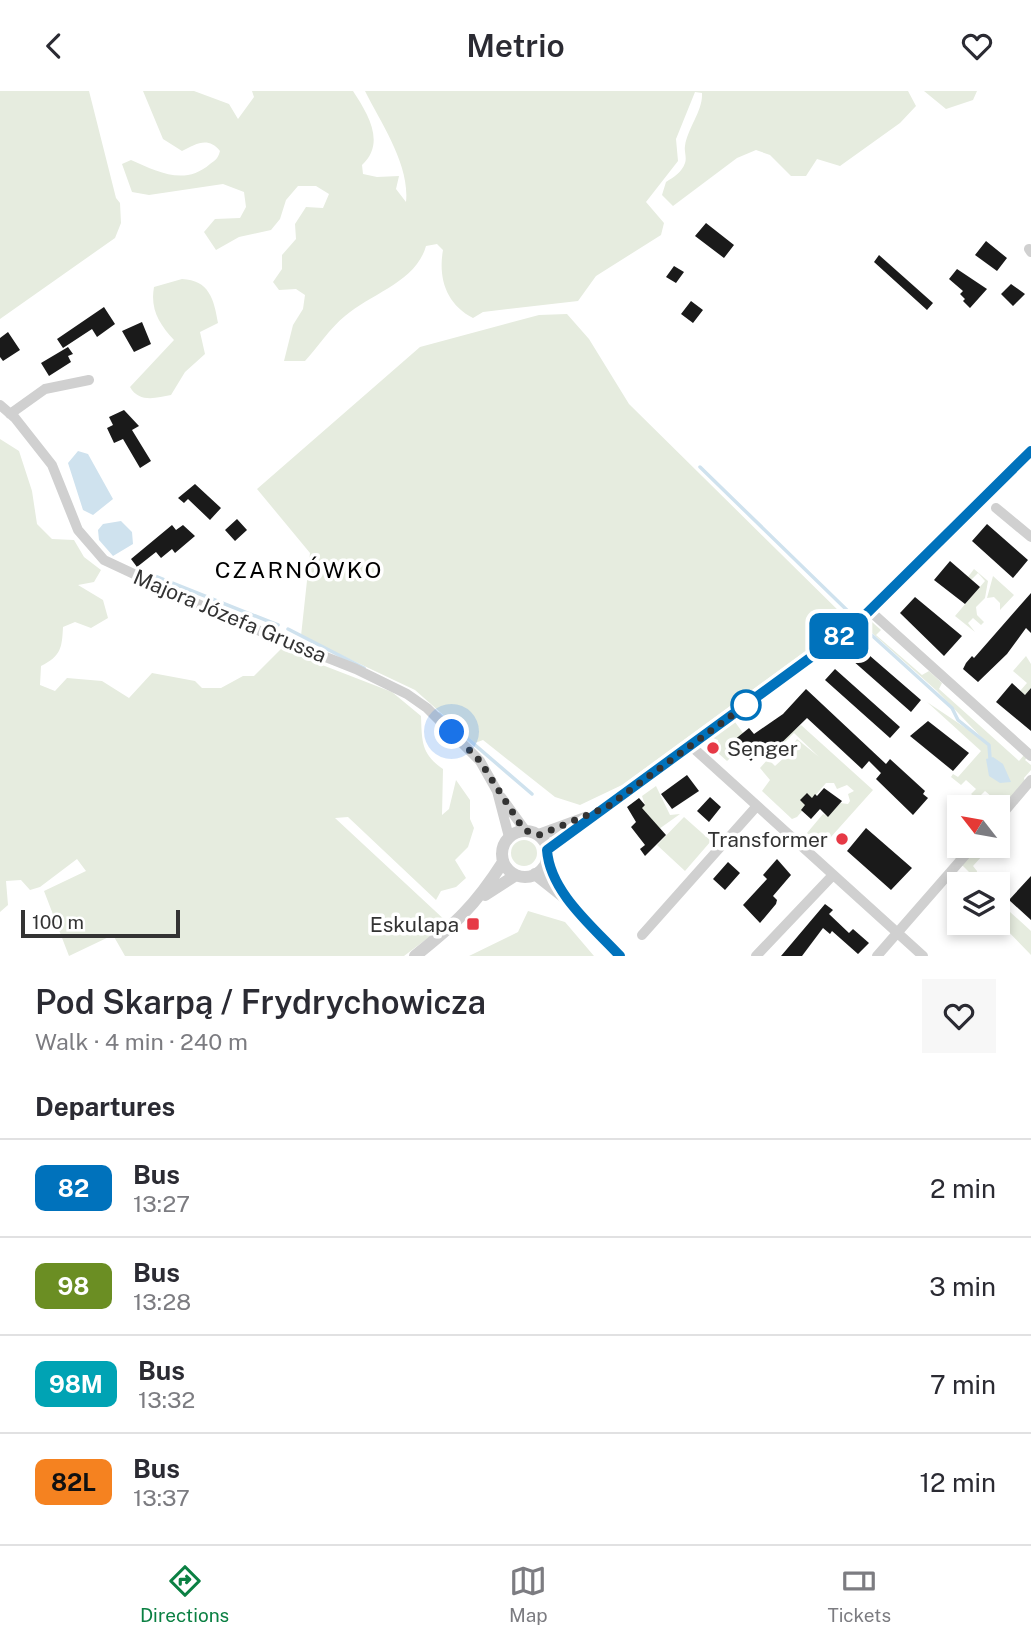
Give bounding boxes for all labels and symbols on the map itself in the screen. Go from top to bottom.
district label: CZARNÓWKO [215,556,383,583]
street label: Majora Józefa Grussa [130,564,330,668]
line badge: 82 [808,613,870,659]
unlabelled marker [731,690,761,720]
your location [434,714,469,749]
place label: Senger [727,736,798,761]
marker: Senger [705,740,721,756]
north arrow [947,795,1010,857]
place label: Transformer [708,827,828,852]
marker: Transformer [834,831,850,847]
scale bar [21,907,180,939]
place label: Eskulapa [370,912,459,937]
marker: Eskulapa [465,916,481,932]

